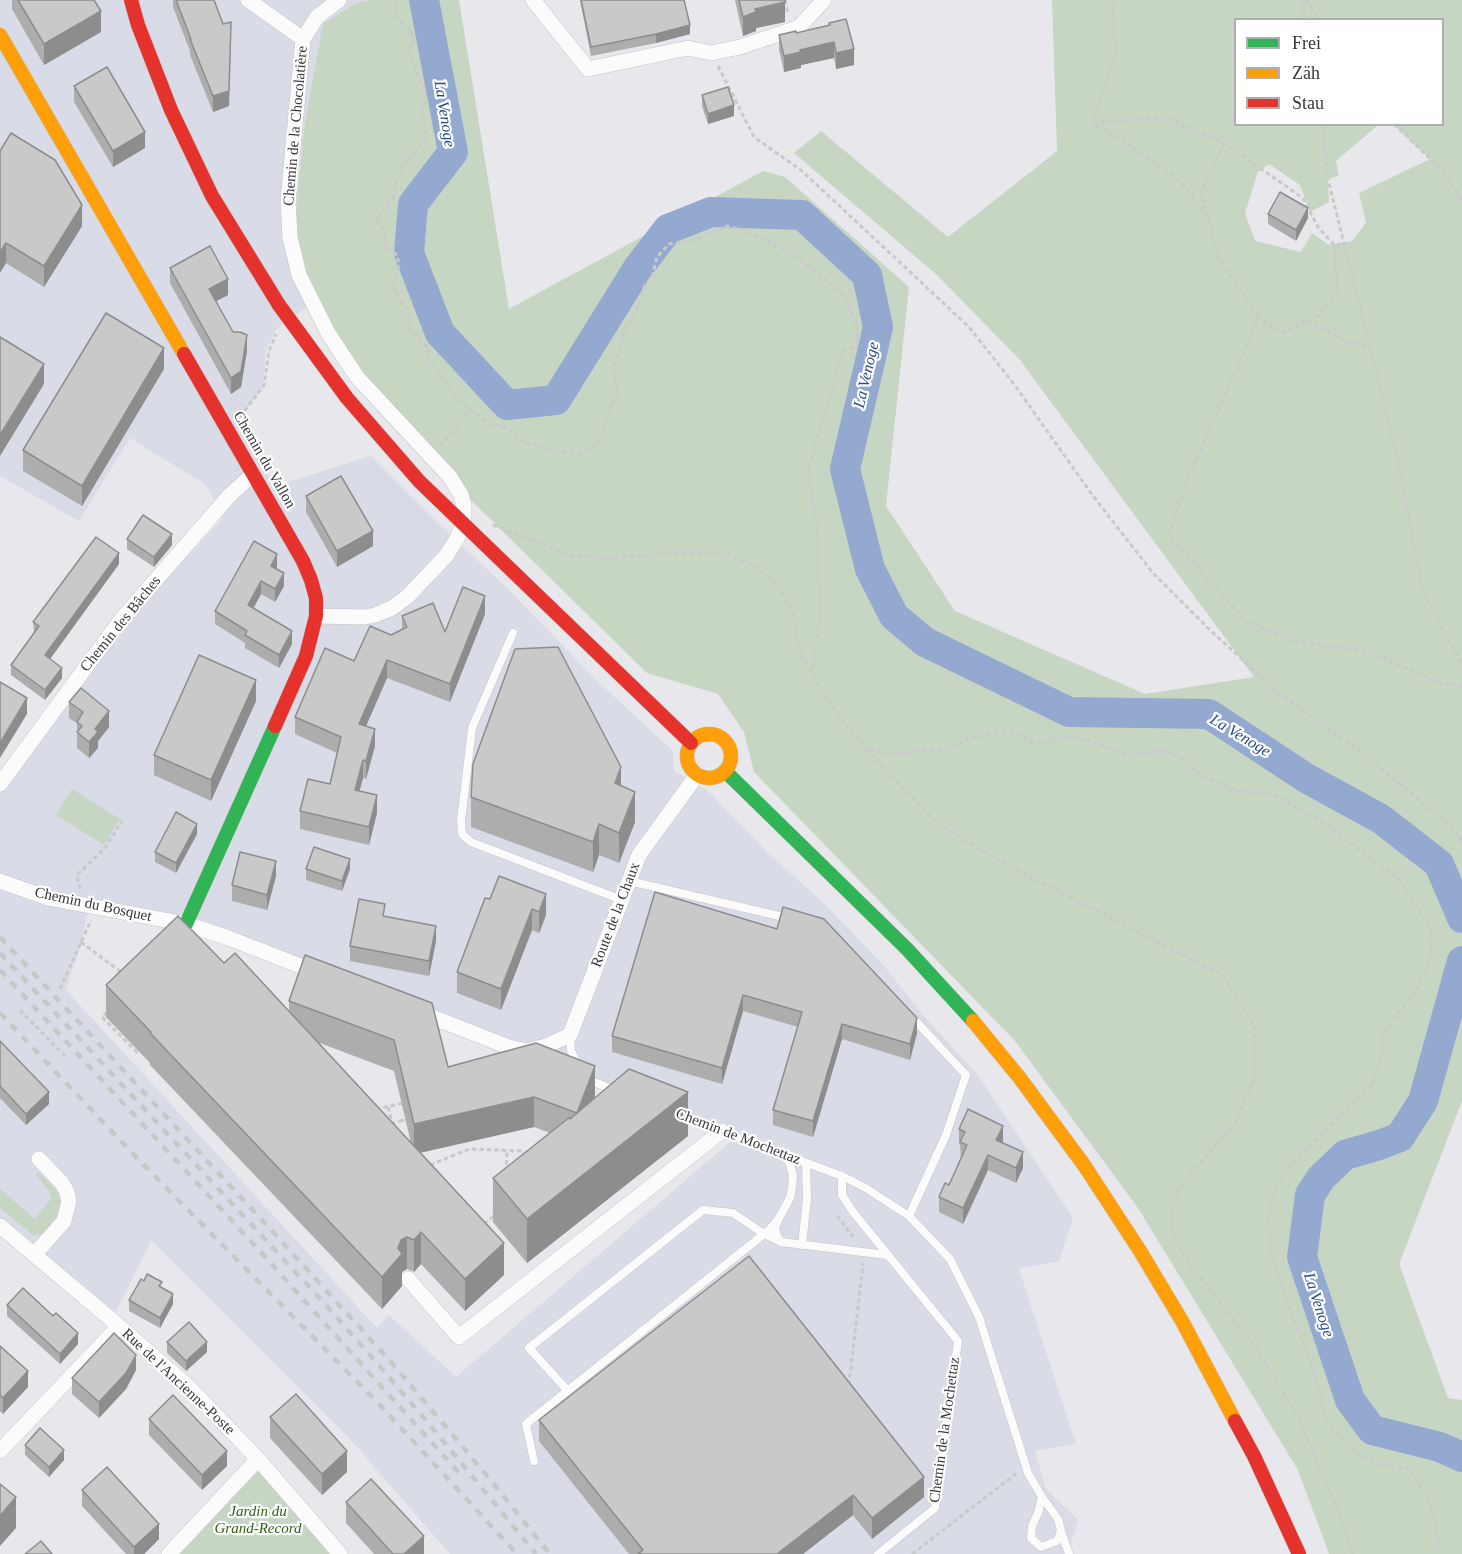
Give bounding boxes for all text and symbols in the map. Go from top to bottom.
legend [1234,18,1444,126]
text: Frei [1292,33,1321,53]
street label: Chemin de la Chocolatière [280,45,312,207]
text: Zäh [1292,63,1320,83]
water label: La Venoge [429,79,459,149]
text: Stau [1292,93,1324,113]
water label: La Venoge [850,340,884,410]
street label: Chemin du Vallon [229,408,299,512]
street label: Chemin des Bâches [77,572,165,676]
water label: La Venoge [1206,710,1274,762]
street label: Route de la Chaux [588,860,644,970]
street label: Chemin du Bosquet [33,884,153,926]
street label: Chemin de Mochettaz [673,1105,803,1169]
water label: La Venoge [1299,1270,1337,1340]
street label: Rue de l'Ancienne-Poste [118,1325,238,1439]
street label: Chemin de la Mochettaz [926,1356,964,1504]
park label: Jardin du Grand-Record [215,1503,301,1538]

